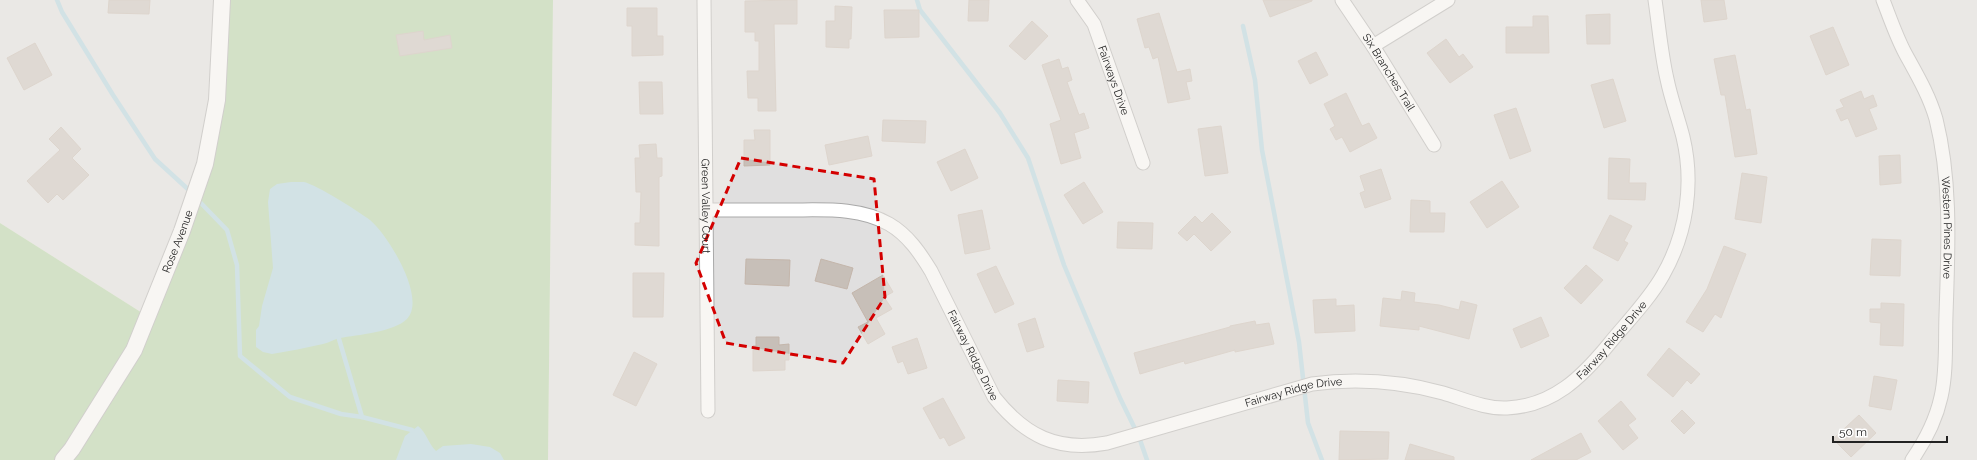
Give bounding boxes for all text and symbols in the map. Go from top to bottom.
street label: Six Branches Trail [1360,31,1418,113]
street label: Fairways Drive [1096,44,1132,117]
street label: Green Valley Court [699,158,713,254]
street label: Western Pines Drive [1939,176,1954,280]
street label: Rose Avenue [159,208,195,275]
street label: Fairway Ridge Drive [1574,298,1650,382]
street label: Fairway Ridge Drive [945,308,1001,403]
street label: Fairway Ridge Drive [1243,375,1343,409]
scale bar [1833,418,1947,444]
text: 50 m [1839,425,1867,439]

